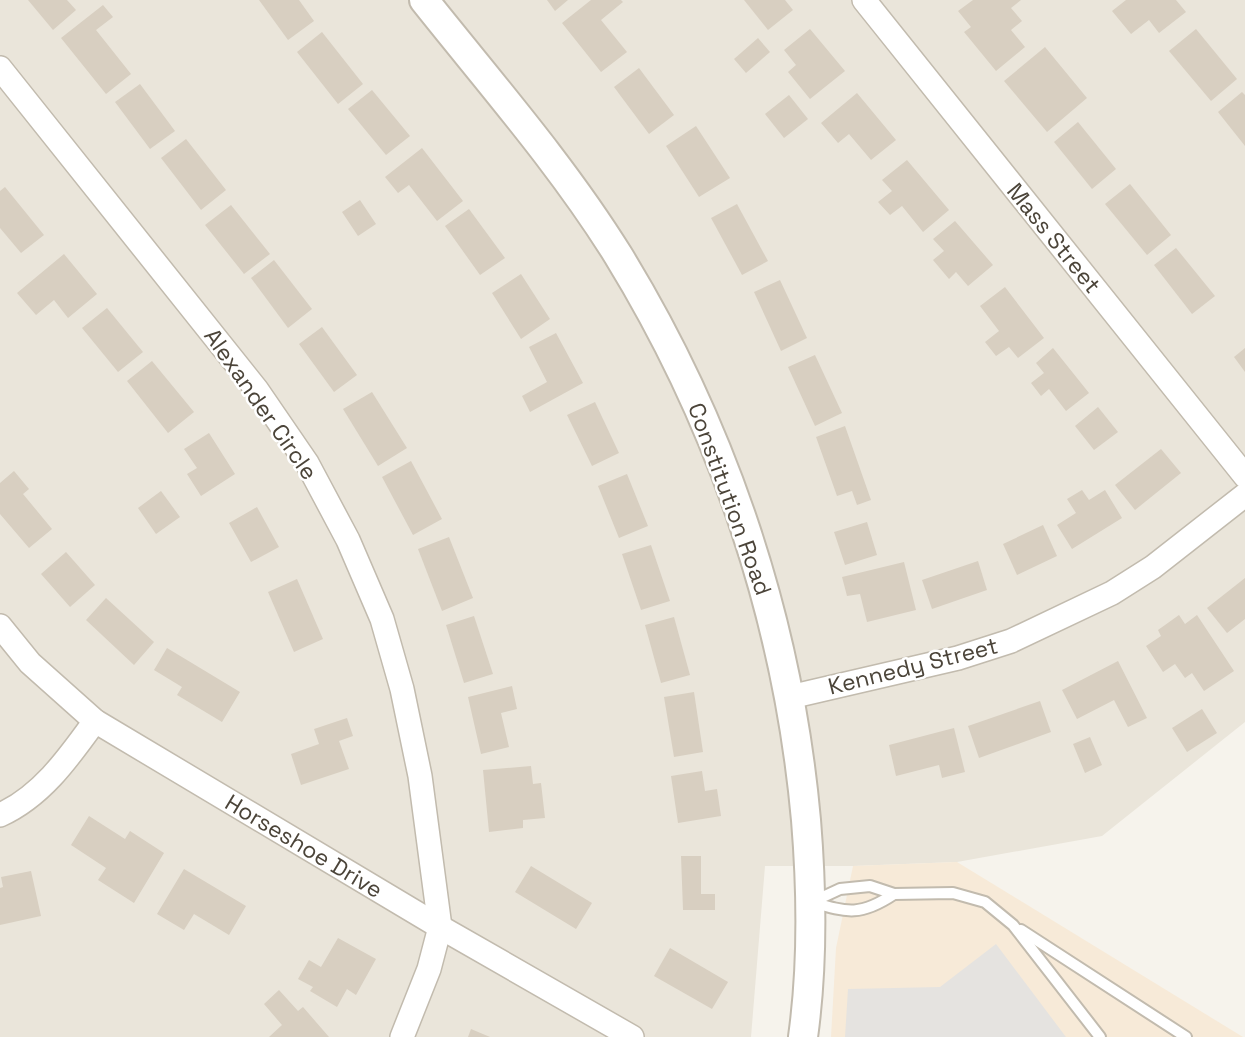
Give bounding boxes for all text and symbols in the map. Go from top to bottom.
street label: Mass Street [1000,177,1108,299]
street label: Alexander Circle [198,322,324,486]
street label: Constitution Road [681,399,779,599]
street label: Kennedy Street [825,630,1001,702]
street label: Horseshoe Drive [220,787,388,905]

